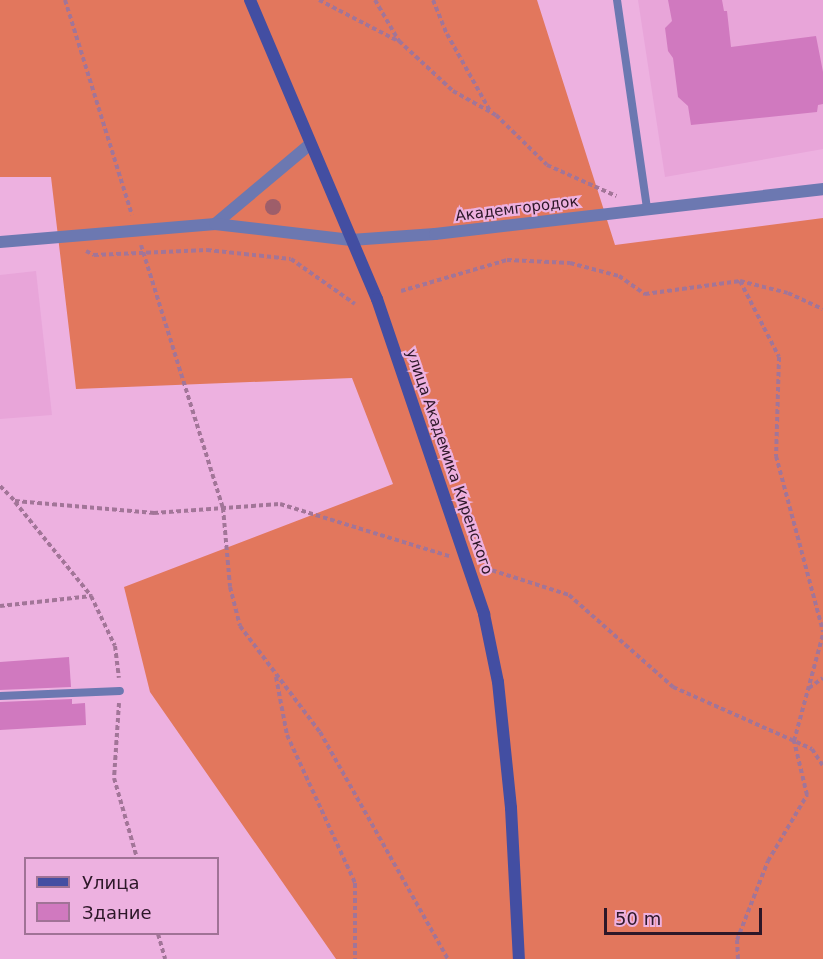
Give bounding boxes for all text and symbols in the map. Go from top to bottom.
street label: Академгородок [454,193,580,225]
street label: улица Академика Киренского [402,347,496,577]
legend [24,857,219,935]
text: Улица [82,872,139,893]
scale bar [607,896,764,934]
text: Здание [82,902,152,923]
text: 50 m [615,908,661,929]

